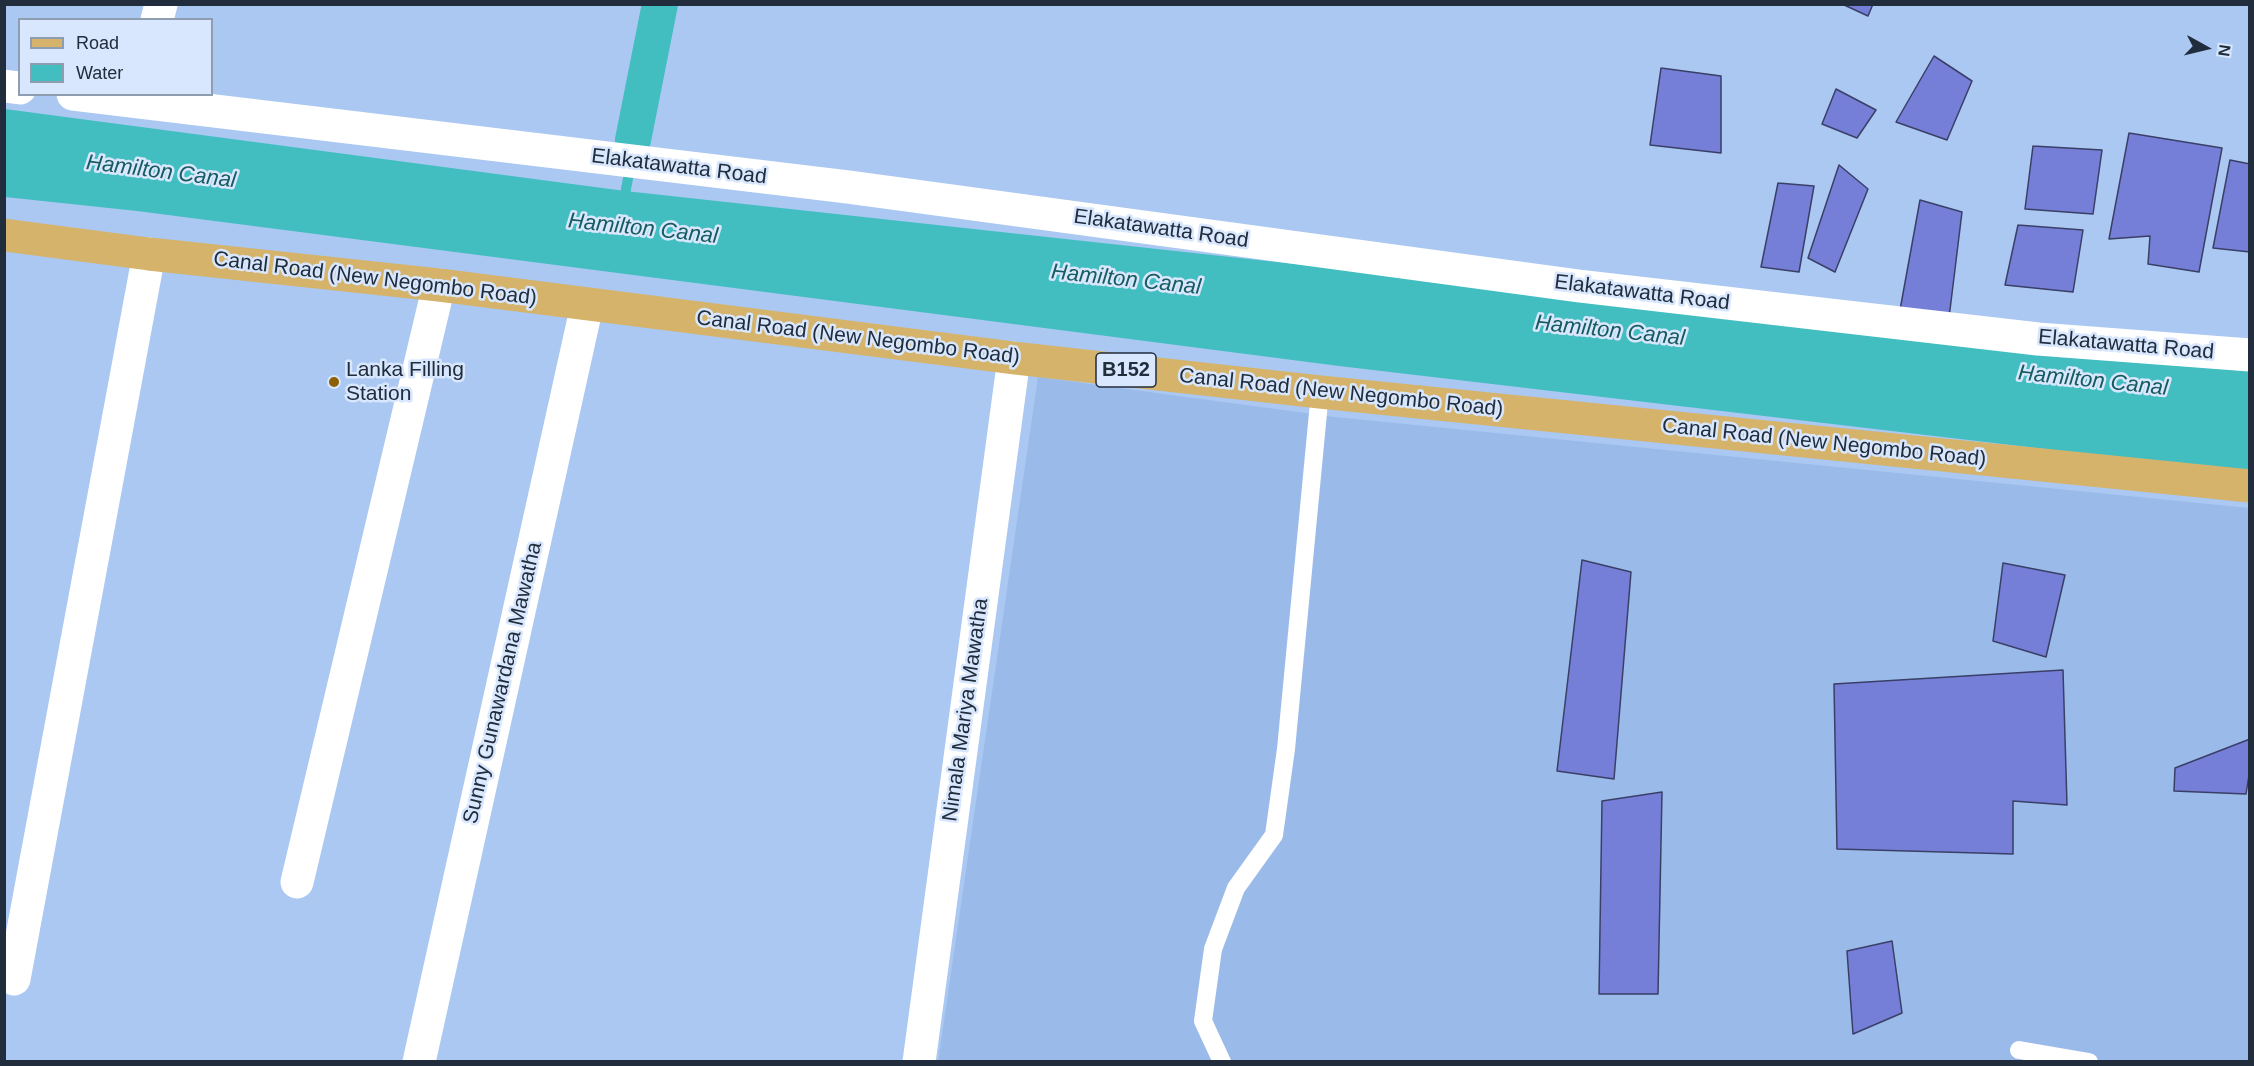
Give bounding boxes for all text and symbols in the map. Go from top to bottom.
legend [18,18,213,96]
north arrow [2176,18,2236,78]
text: Road [76,33,119,53]
text: N [2215,44,2234,57]
text: Water [76,63,123,83]
street label: Elakatawatta Road [590,144,768,190]
water label: Hamilton Canal [85,150,237,194]
street label: Elakatawatta Road [1072,204,1250,254]
water label: Hamilton Canal [567,208,719,250]
street label: Canal Road (New Negombo Road) [212,247,538,311]
water label: Hamilton Canal [1050,259,1202,301]
street label: Elakatawatta Road [1553,270,1731,316]
street label: Canal Road (New Negombo Road) [695,306,1021,370]
water label: Hamilton Canal [1534,310,1686,352]
street label: Elakatawatta Road [2037,325,2215,365]
road number: B152 [1096,353,1156,387]
place label: Lanka Filling Station [346,357,464,407]
water label: Hamilton Canal [2017,360,2169,402]
street label: Canal Road (New Negombo Road) [1178,363,1504,423]
marker: Lanka Filling Station [327,375,341,389]
street label: Canal Road (New Negombo Road) [1661,413,1987,473]
street label: Sunny Gunawardana Mawatha [458,540,548,826]
street label: Nimala Mariya Mawatha [938,597,994,823]

